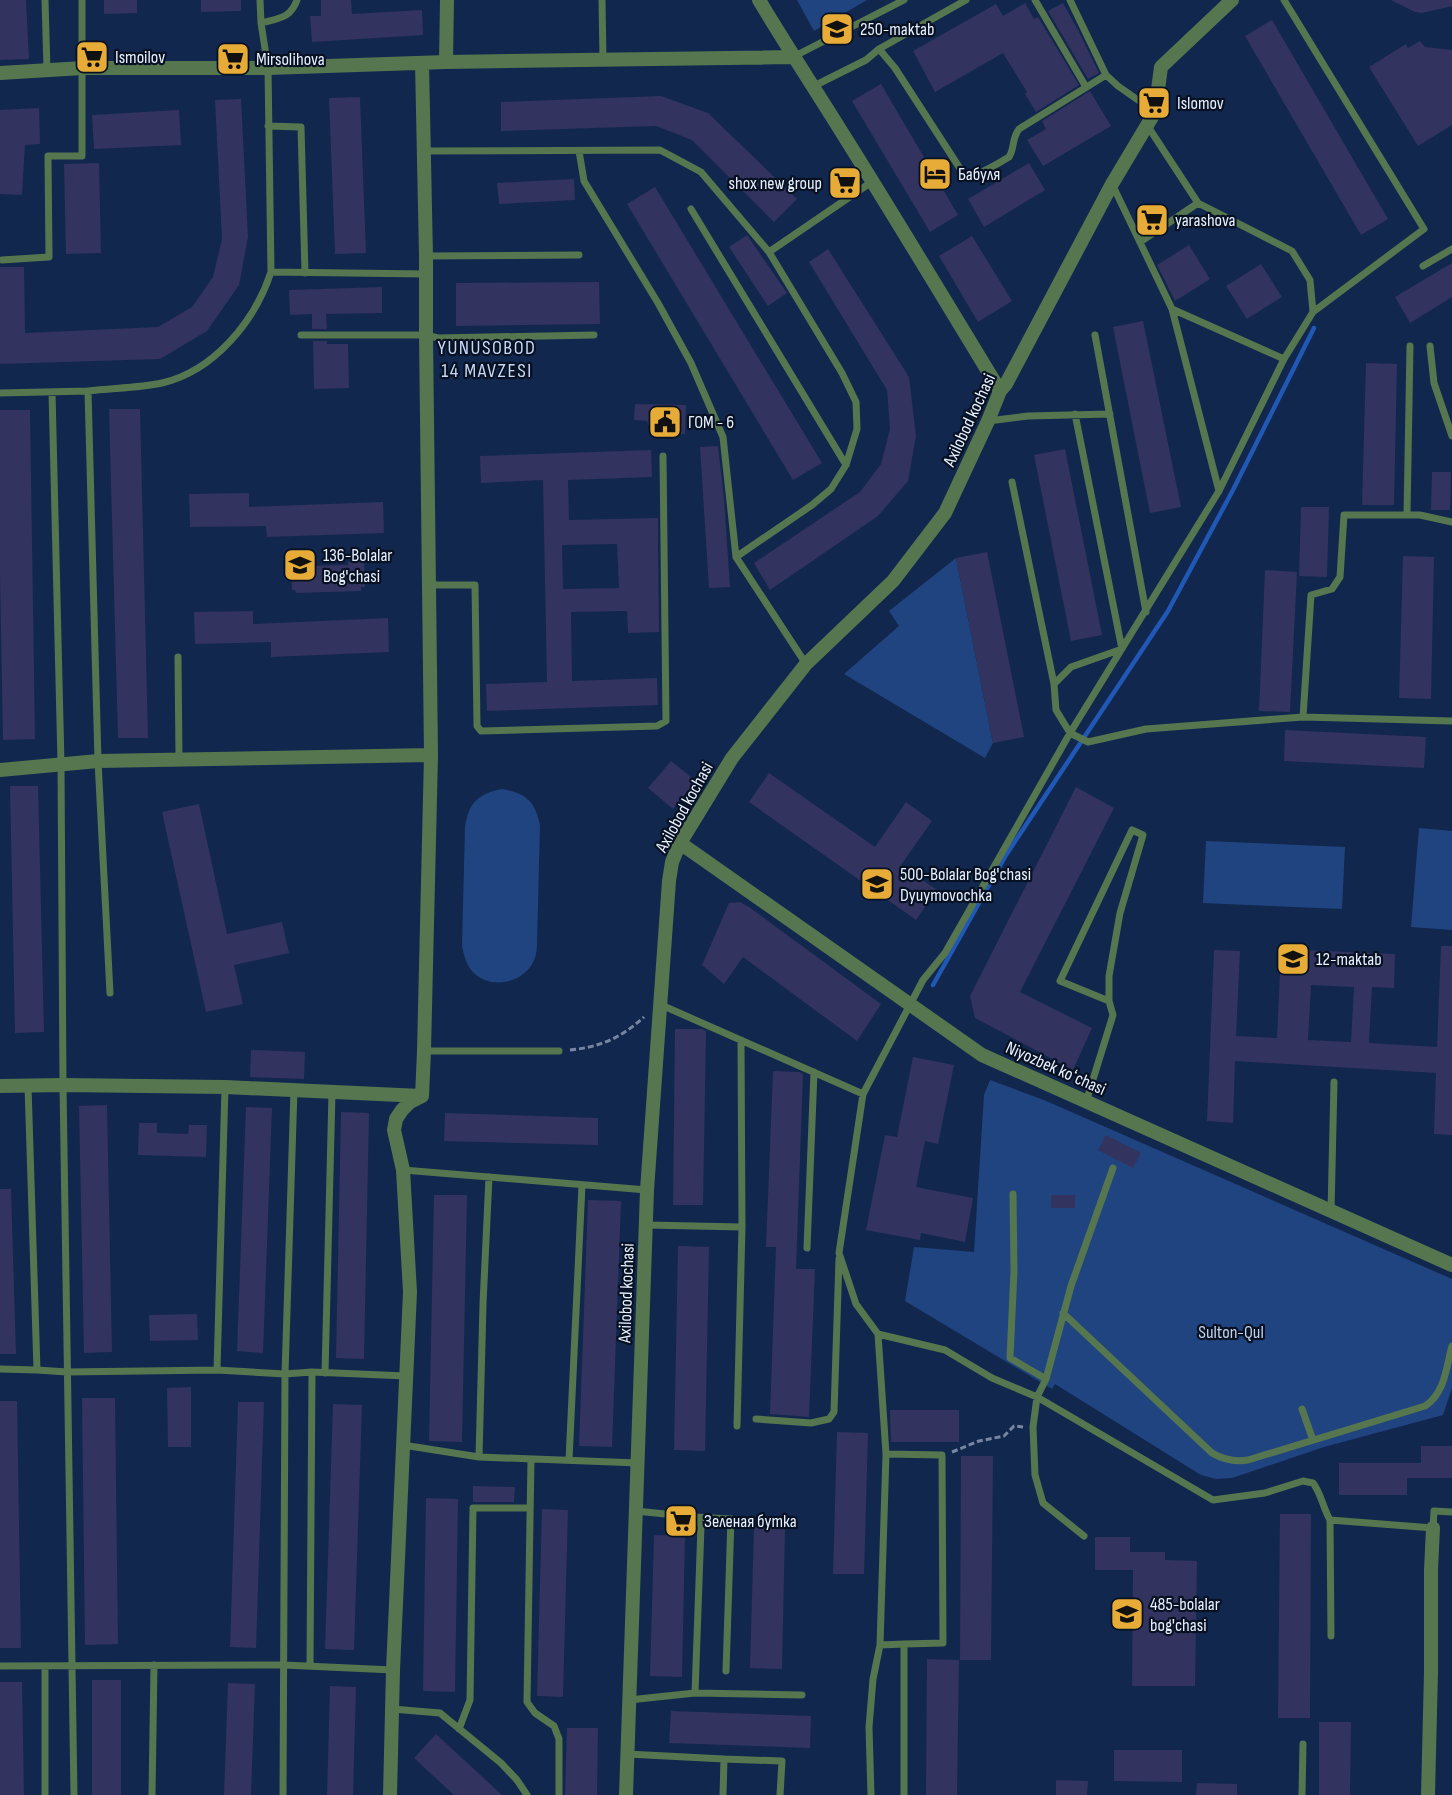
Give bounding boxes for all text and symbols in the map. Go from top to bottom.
school or university icon: 250-maktab [819,11,855,47]
place label: 250-maktab [860,19,934,40]
supermarket icon: Ismoilov [74,39,110,75]
supermarket icon: Mirsolihova [215,41,251,77]
place label: Ismoilov [115,47,165,68]
place label: Mirsolihova [256,49,325,70]
supermarket icon: Islomov [1136,85,1172,121]
place label: Islomov [1177,93,1224,114]
hotel icon: Бабуля [917,156,953,192]
place label: Бабуля [958,164,1000,185]
supermarket icon: shox new group [827,165,863,201]
place label: shox new group [729,173,822,194]
supermarket icon: yarashova [1134,202,1170,238]
place label: yarashova [1175,210,1236,231]
district label: YUNUSOBOD 14 MAVZESI [438,336,536,383]
street label: Axilobod kochasi [938,371,1000,471]
public building icon: ГОМ - 6 [647,404,683,440]
place label: ГОМ - 6 [688,412,734,433]
place label: 136-Bolalar Bog'chasi [323,545,393,587]
school or university icon: 136-Bolalar Bog'chasi [282,547,318,583]
street label: Axilobod kochasi [651,758,718,857]
place label: 500-Bolalar Bog'chasi Dyuymovochka [900,864,1031,906]
school or university icon: 500-Bolalar Bog'chasi Dyuymovochka [859,866,895,902]
school or university icon: 12-maktab [1275,941,1311,977]
place label: 12-maktab [1316,949,1382,970]
street label: Niyozbek koʻchasi [1003,1037,1109,1100]
street label: Axilobod kochasi [614,1243,639,1344]
park label: Sulton-Qul [1198,1322,1264,1343]
supermarket icon: Зеленая бутка [663,1503,699,1539]
place label: Зеленая бутка [704,1511,797,1532]
place label: 485-bolalar bog'chasi [1150,1594,1220,1636]
school or university icon: 485-bolalar bog'chasi [1109,1596,1145,1632]

